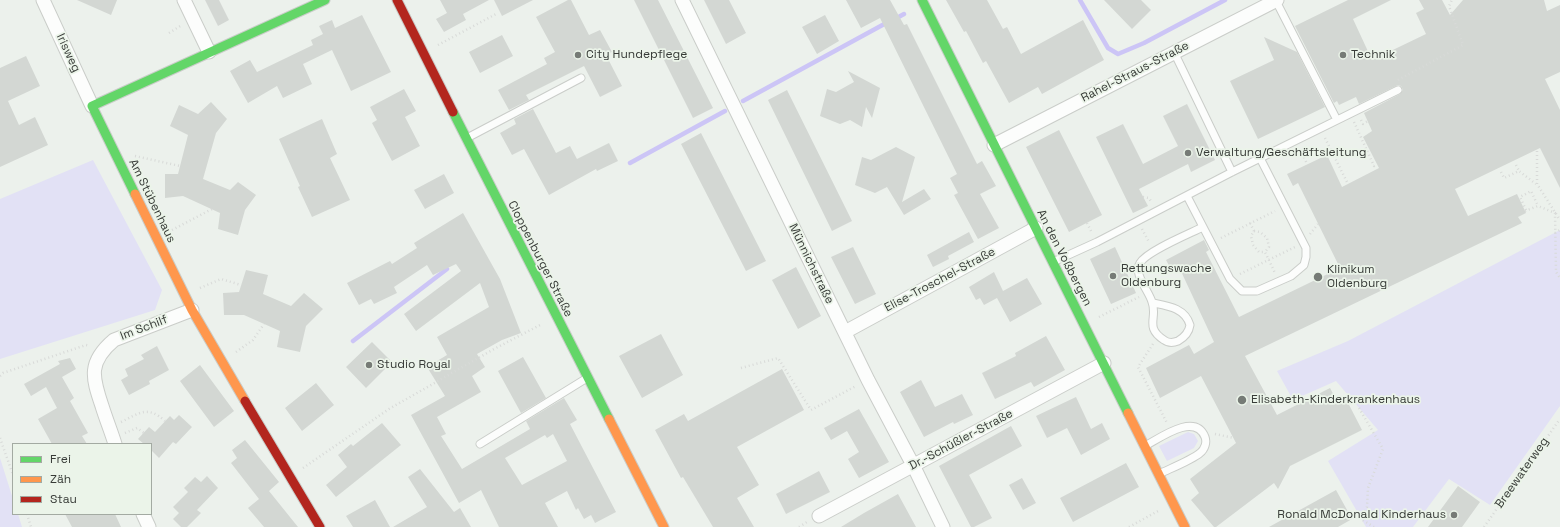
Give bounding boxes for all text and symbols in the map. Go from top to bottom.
street label: Irisweg [53,31,83,75]
street label: Rahel-Straus-Straße [1079,39,1191,105]
place label: City Hundepflege [586,48,687,62]
place label: Technik [1351,48,1395,62]
marker: City Hundepflege [573,50,583,60]
marker: Technik [1338,50,1348,60]
place label: Verwaltung/Geschäftsleitung [1196,146,1367,160]
marker: Verwaltung/Geschäftsleitung [1183,148,1193,158]
street label: Am Stübenhaus [126,157,178,245]
street label: Cloppenburger Straße [504,198,576,320]
street label: An den Voßbergen [1033,207,1095,309]
street label: Münnichstraße [785,222,837,306]
street label: Elise-Troschel-Straße [882,245,998,315]
place label: Rettungswache Oldenburg [1121,262,1212,290]
place label: Klinikum Oldenburg [1327,263,1387,291]
marker: Rettungswache Oldenburg [1108,271,1118,281]
marker: Klinikum Oldenburg [1312,271,1324,283]
street label: Im Schilf [118,312,170,344]
place label: Studio Royal [377,358,451,372]
marker: Studio Royal [364,360,374,370]
place label: Elisabeth-Kinderkrankenhaus [1251,393,1420,407]
marker: Elisabeth-Kinderkrankenhaus [1236,394,1248,406]
street label: Dr.-Schüßler-Straße [907,407,1015,473]
street label: Breewaterweg [1492,435,1552,511]
legend [12,443,152,515]
text: Frei [50,451,71,467]
text: Zäh [50,471,71,487]
text: Stau [50,491,77,507]
place label: Ronald McDonald Kinderhaus [1277,508,1446,522]
marker: Ronald McDonald Kinderhaus [1449,510,1459,520]

